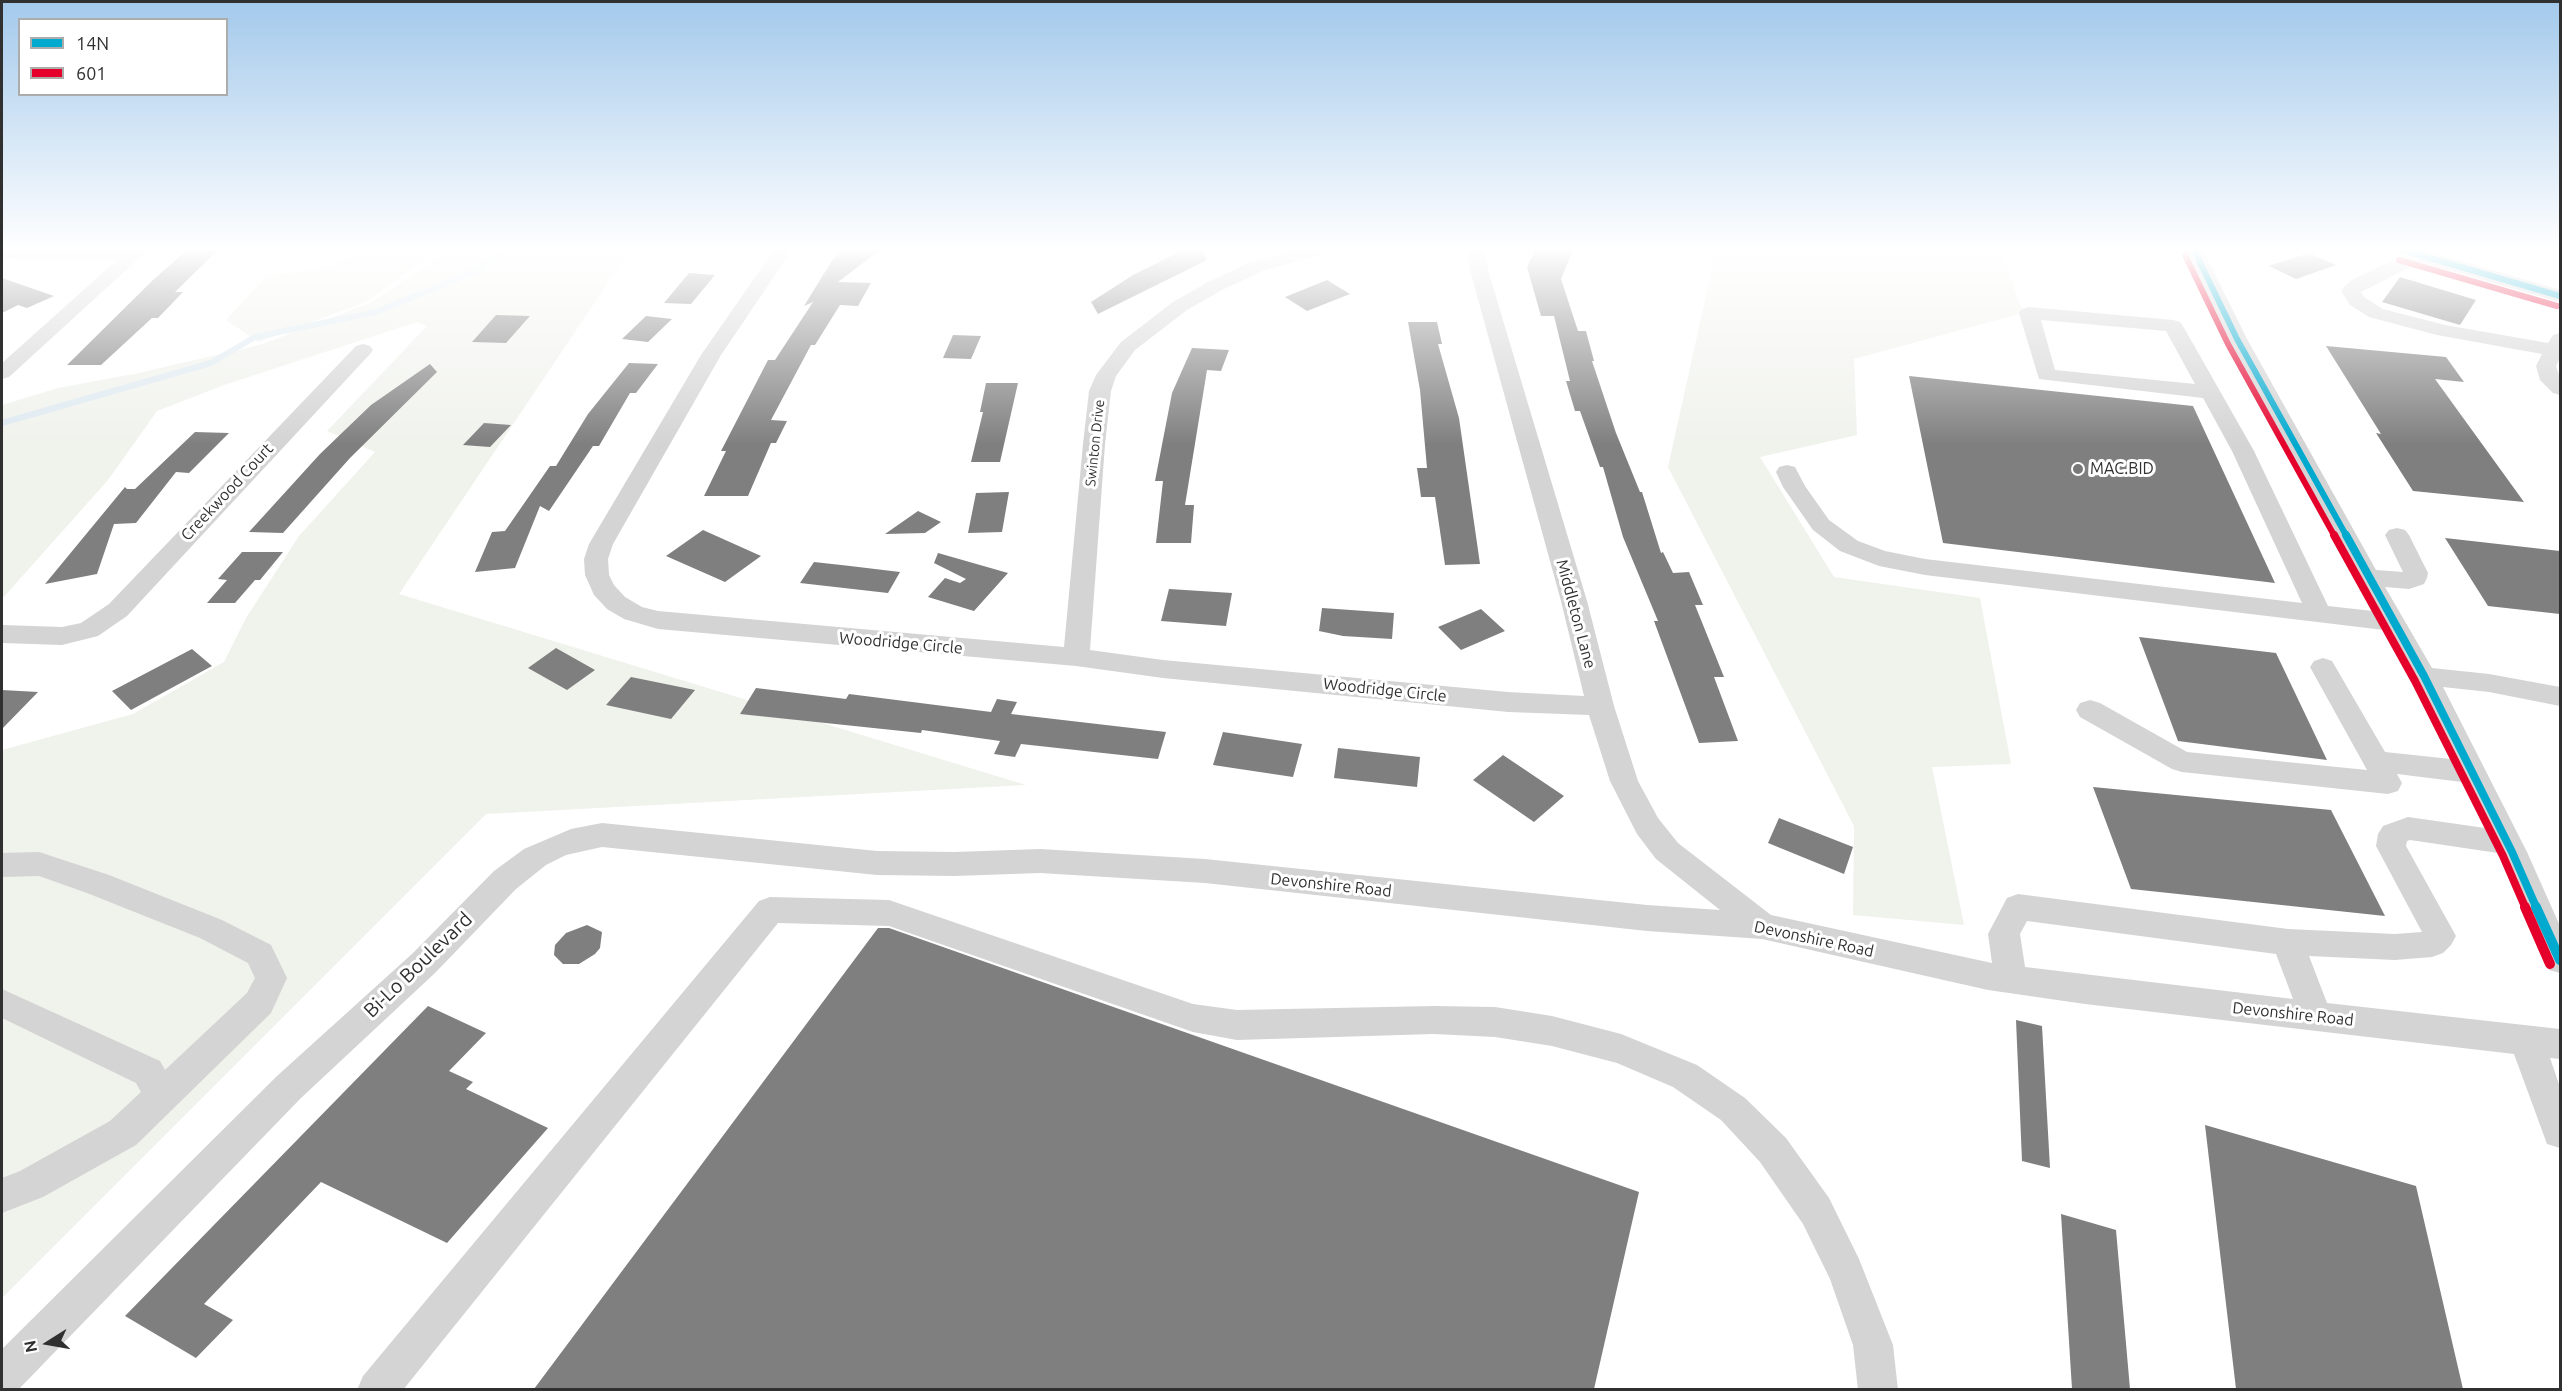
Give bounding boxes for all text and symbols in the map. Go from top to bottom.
legend [18,18,228,96]
text: 14N [76,33,109,53]
text: 601 [76,63,106,83]
street label: Swinton Drive [1082,399,1108,487]
street label: Creekwood Court [177,439,277,545]
place label: MAC.BID [2090,459,2154,479]
marker: MAC.BID [2071,462,2085,476]
street label: Middleton Lane [1552,557,1600,671]
street label: Woodridge Circle [838,628,964,658]
street label: Woodridge Circle [1322,674,1448,706]
street label: Devonshire Road [1269,869,1393,901]
street label: Bi-Lo Boulevard [359,907,477,1023]
street label: Devonshire Road [1752,917,1876,961]
street label: Devonshire Road [2231,998,2355,1030]
north arrow [18,1313,78,1373]
text: N [20,1339,40,1354]

